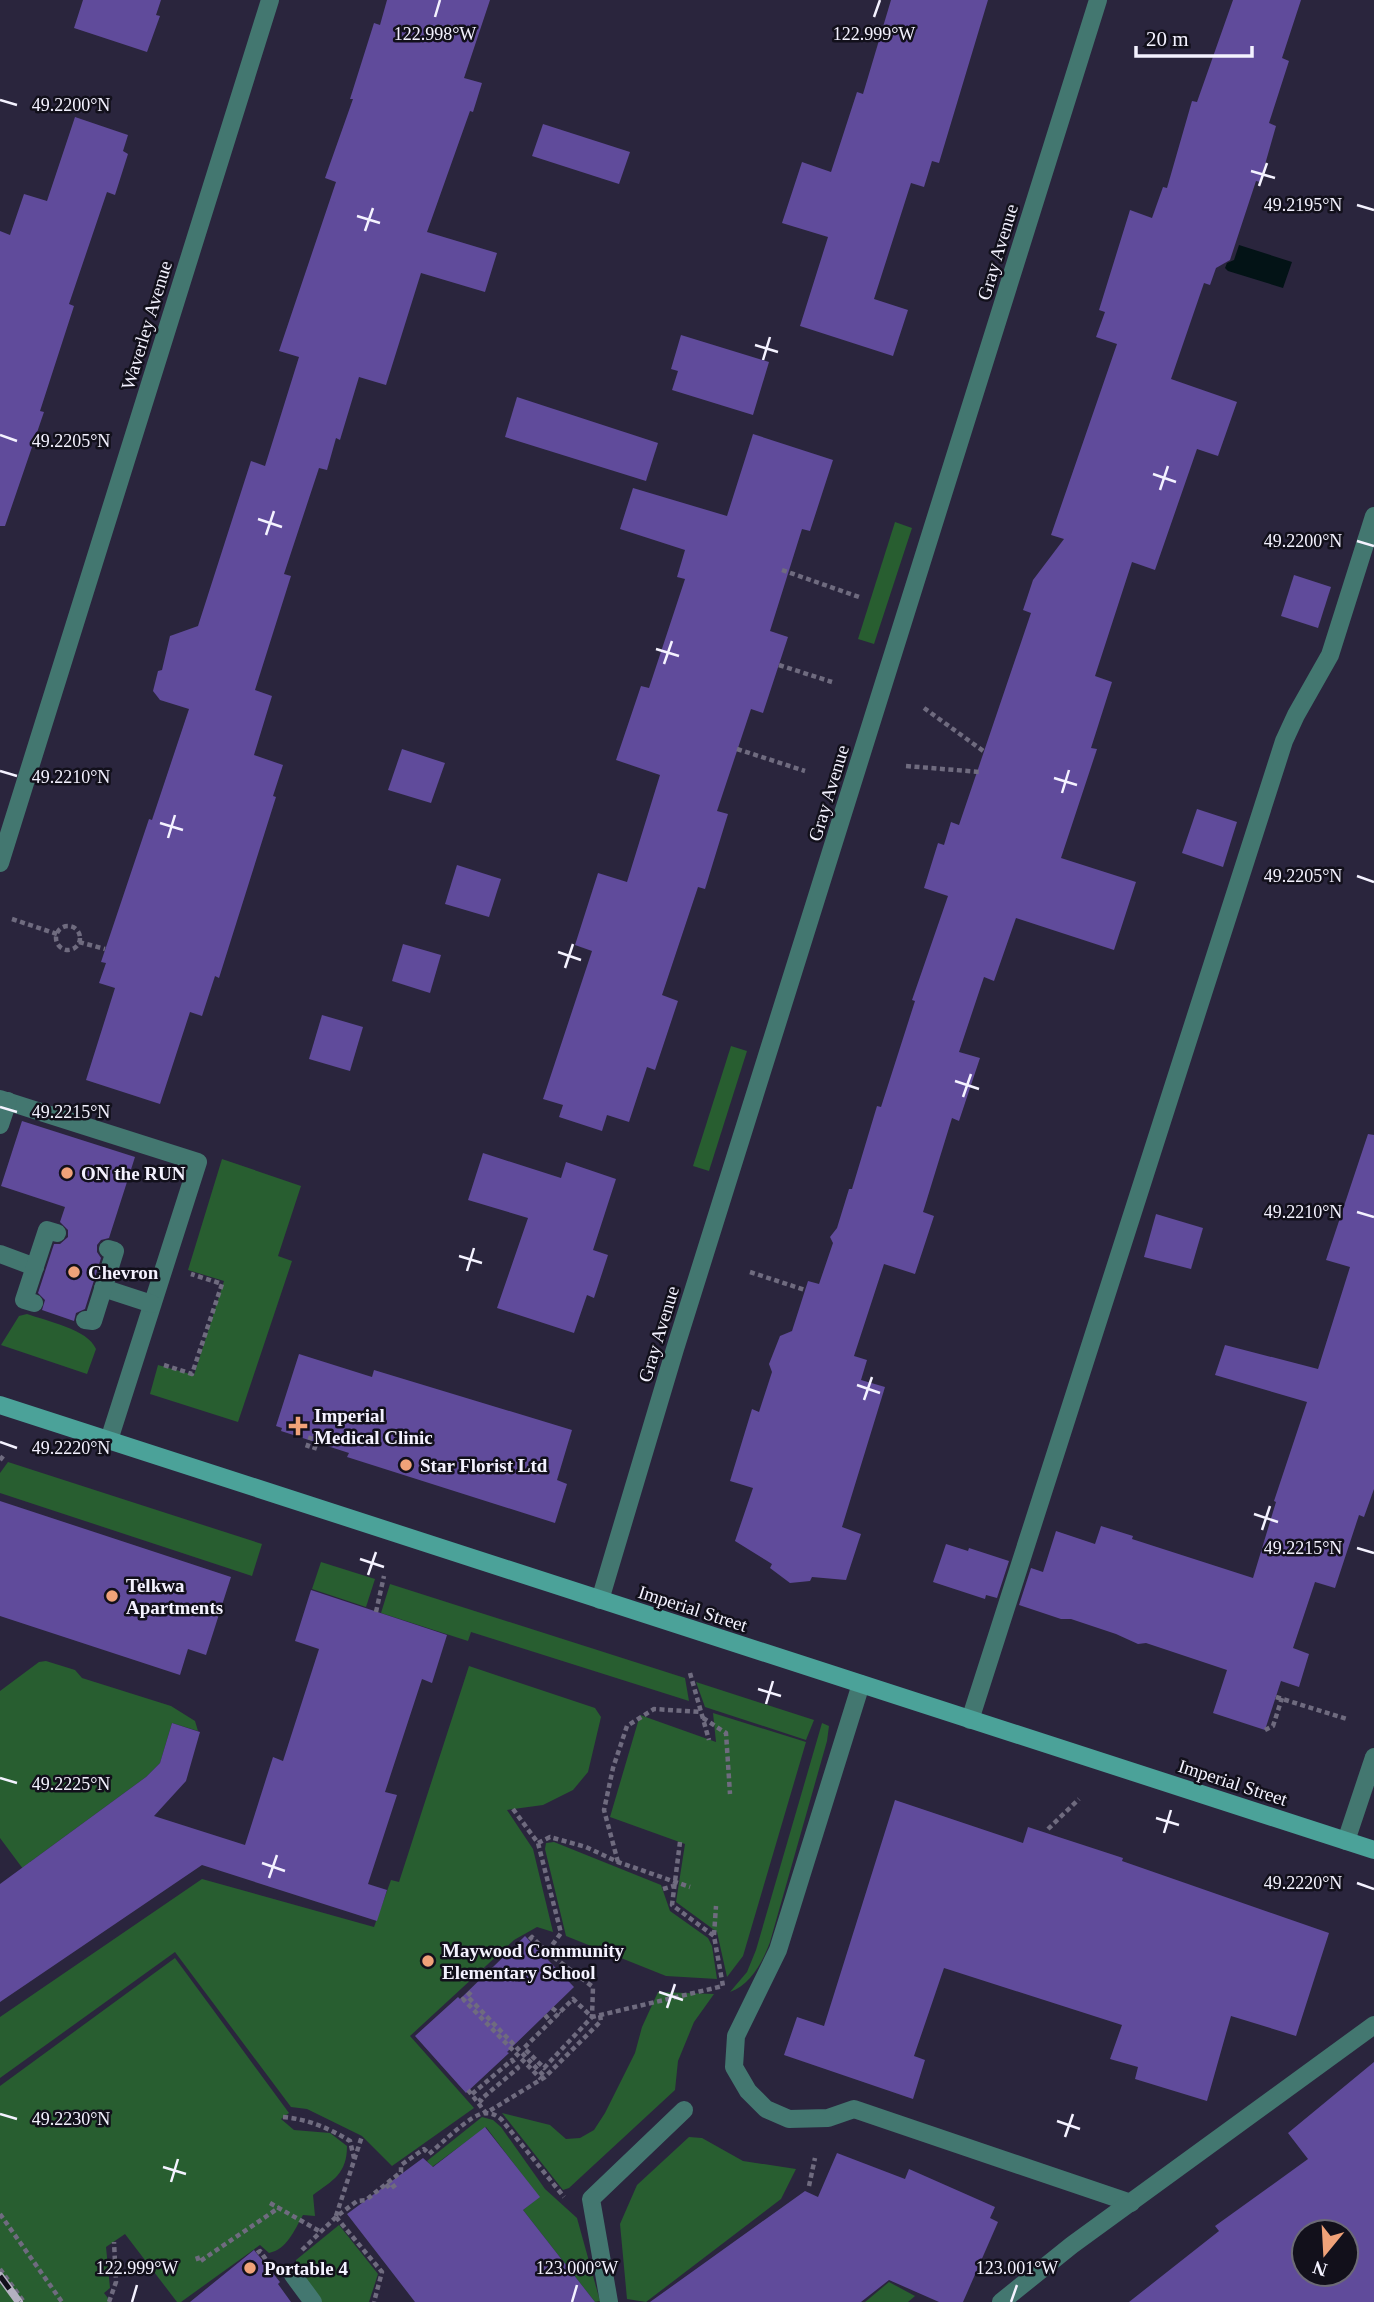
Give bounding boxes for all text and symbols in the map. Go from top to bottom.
scale bar [1136,14,1252,58]
text: 122.998°W [394,24,476,44]
text: 122.999°W [833,24,915,44]
text: 20 m [1146,27,1189,51]
text: 49.2200°N [32,95,110,115]
text: 49.2195°N [1264,195,1342,215]
street label: Gray Avenue [973,202,1022,303]
street label: Waverley Avenue [117,258,176,392]
text: 49.2205°N [32,431,110,451]
text: 49.2200°N [1264,531,1342,551]
street label: Gray Avenue [804,743,853,844]
text: 49.2210°N [32,767,110,787]
text: 49.2205°N [1264,866,1342,886]
text: 49.2215°N [32,1102,110,1122]
place label: ON the RUN [81,1163,186,1184]
marker: ON the RUN [59,1165,75,1181]
text: 49.2210°N [1264,1202,1342,1222]
place label: Chevron [88,1262,159,1283]
marker: Chevron [66,1264,82,1280]
street label: Gray Avenue [634,1284,683,1385]
place label: Imperial Medical Clinic [314,1405,433,1448]
marker: Imperial Medical Clinic [288,1416,308,1436]
text: 49.2220°N [32,1438,110,1458]
place label: Star Florist Ltd [420,1455,548,1476]
marker: Star Florist Ltd [398,1457,414,1473]
text: 49.2215°N [1264,1538,1342,1558]
place label: Telkwa Apartments [126,1575,223,1618]
street label: Imperial Street [636,1581,751,1636]
marker: Telkwa Apartments [104,1588,120,1604]
street label: Imperial Street [1176,1755,1291,1810]
text: 49.2225°N [32,1774,110,1794]
text: 49.2220°N [1264,1873,1342,1893]
place label: Maywood Community Elementary School [442,1940,625,1983]
marker: Maywood Community Elementary School [420,1953,436,1969]
text: 49.2230°N [32,2109,110,2129]
north arrow [1290,2218,1360,2288]
text: N [1310,2257,1330,2281]
text: 122.999°W [96,2258,178,2278]
place label: Portable 4 [264,2258,348,2279]
text: 123.000°W [536,2258,618,2278]
text: 123.001°W [976,2258,1058,2278]
marker: Portable 4 [242,2260,258,2276]

